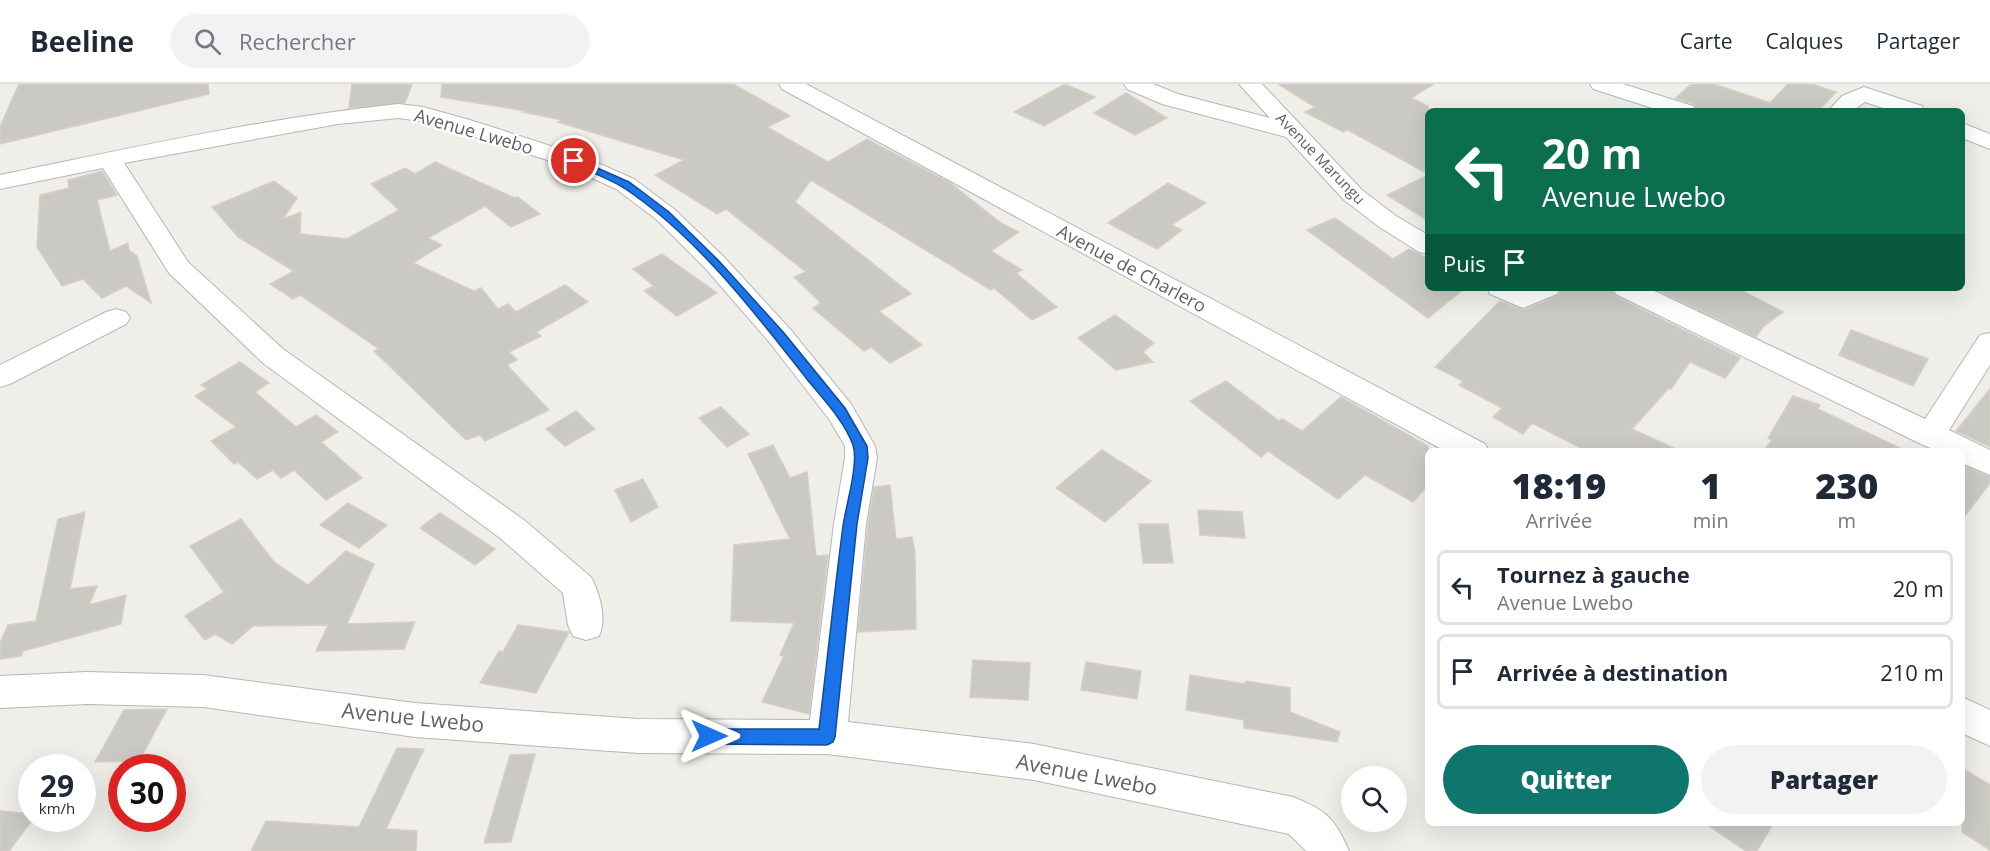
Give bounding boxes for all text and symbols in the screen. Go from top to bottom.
search box [170,14,590,68]
text: Beeline [30,22,134,60]
icon: search [191,25,224,58]
text: Rechercher [239,26,356,56]
text: Carte [1680,27,1732,55]
text: Calques [1765,27,1843,55]
text: Partager [1876,27,1960,55]
street label: Avenue Lwebo [412,103,536,159]
street label: Avenue Marungu [1272,108,1370,208]
text: 20 m [1542,124,1642,181]
icon: left [1443,132,1521,210]
pin [548,135,599,186]
icon: arrive [557,144,590,177]
text: Avenue Lwebo [1542,178,1726,215]
street label: Avenue de Charlero [1053,219,1211,317]
icon: arrive [1498,246,1531,279]
text: Puis [1443,248,1486,278]
text: 18:19 [1512,461,1606,510]
text: 1 [1700,461,1721,510]
text: 230 [1815,461,1878,510]
text: Arrivée [1526,507,1592,534]
text: min [1693,507,1729,534]
text: m [1838,507,1856,534]
text: Tournez à gauche [1497,559,1690,589]
icon: left [1446,571,1479,604]
text: 20 m [1893,573,1944,603]
text: Avenue Lwebo [1497,589,1633,616]
icon: arrive [1446,655,1479,688]
text: Arrivée à destination [1497,657,1728,687]
text: 210 m [1880,657,1944,687]
street label: Avenue Lwebo [340,696,486,738]
position arrow [677,704,741,768]
button: Quitter [1443,745,1689,814]
button: Partager [1701,745,1947,814]
street label: Avenue Lwebo [1014,747,1160,801]
speed limit sign: 30 [108,754,186,832]
text: 29 [40,765,74,806]
map controls [1341,766,1407,832]
button: search [1341,766,1407,832]
text: km/h [39,798,75,818]

